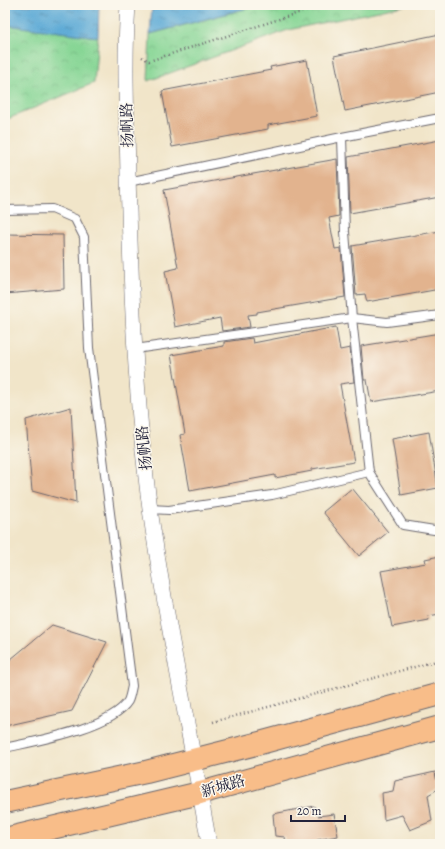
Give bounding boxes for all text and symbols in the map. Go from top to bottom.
street label: 扬帆路 [117,102,137,148]
street label: 扬帆路 [132,425,156,471]
street label: 新城路 [199,770,247,802]
scale bar [291,797,345,823]
text: 20 m [297,803,321,819]

